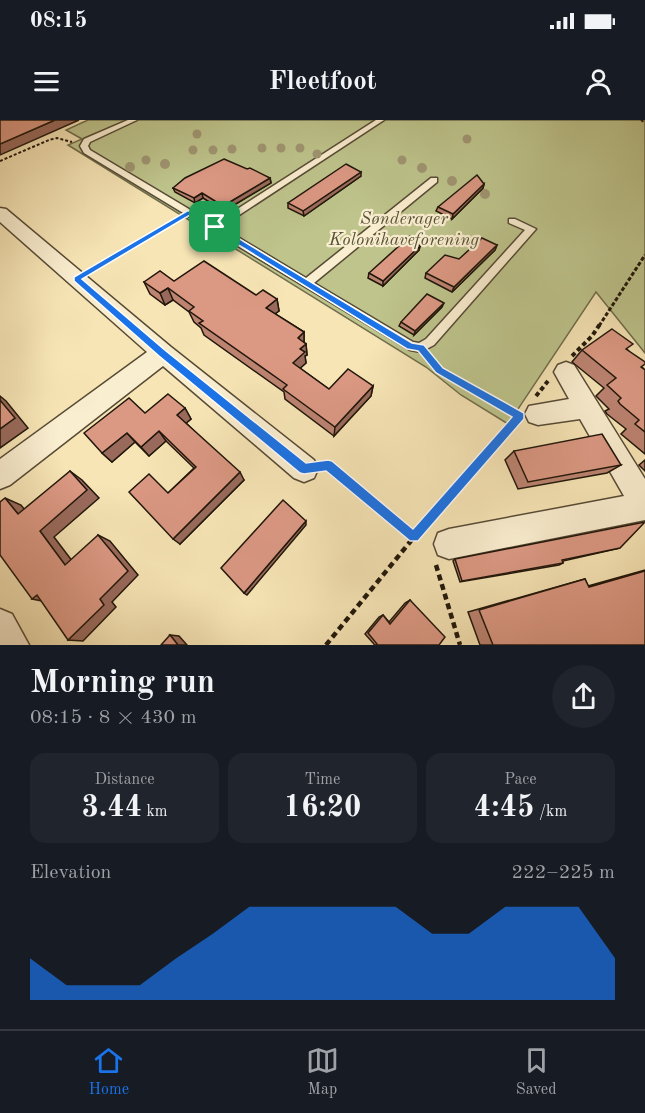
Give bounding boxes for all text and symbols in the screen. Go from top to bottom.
text: 08:15 [30,10,87,32]
icon: menu [30,65,63,98]
icon: person [582,65,615,98]
text: Fleetfoot [268,68,377,95]
pin [189,201,240,252]
icon: arrive [198,210,231,243]
park label: Sønderager Kolonihaveforening [328,210,480,249]
button: share [552,665,615,728]
text: Morning run [30,667,215,700]
text: 08:15 · 8 × 430 m [30,708,197,728]
text: Distance [94,772,155,788]
text: Time [305,772,340,788]
text: Pace [504,772,537,788]
text: 3.44 [81,793,142,823]
text: 16:20 [284,793,362,823]
text: 4:45 [474,793,534,823]
text: km [142,804,168,820]
text: /km [534,804,567,820]
text: Elevation [30,863,111,883]
text: 222–225 m [512,863,615,883]
tab: Home [88,1044,129,1100]
tab: Map [306,1044,339,1100]
tab: Saved [516,1044,557,1100]

